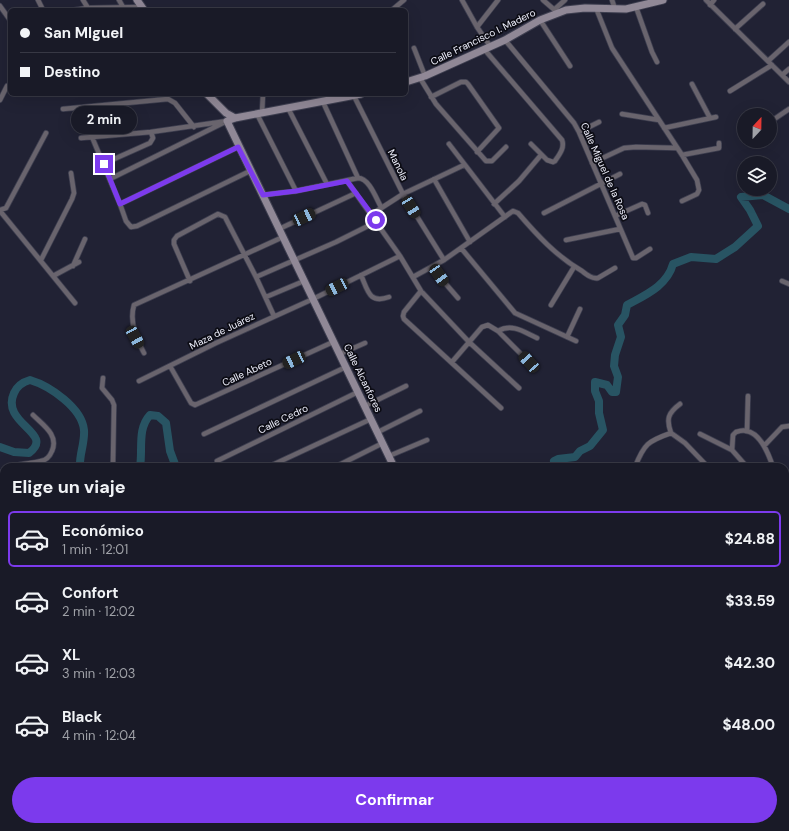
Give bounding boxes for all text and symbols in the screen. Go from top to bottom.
street label: Calle Francisco I. Madero [428,6,538,68]
text: San MIguel [44,23,123,43]
text: Destino [44,62,100,82]
callout: 2 min [71,106,137,134]
north arrow [737,108,777,148]
map controls [737,108,777,196]
text: 2 min [87,111,121,128]
street label: Calle Miguel de la Rosa [578,120,632,222]
street label: Manola [385,147,411,183]
route end [95,155,113,173]
button: layers [737,156,777,196]
car [400,194,422,220]
car [291,206,317,228]
route start [367,211,385,229]
car [427,262,451,288]
car [324,276,350,298]
street label: Maza de Juárez [187,309,257,352]
car [124,324,146,350]
street label: Calle Alcanfores [341,342,385,414]
car [281,349,307,371]
car [517,349,541,375]
street label: Calle Abeto [220,355,274,389]
street label: Calle Cedro [256,401,310,437]
text: Elige un viaje [12,475,126,499]
icon: car [14,521,50,557]
text: Económico [62,521,144,541]
text: $24.88 [725,529,775,549]
text: 1 min · 12:01 [62,541,128,558]
icon: car [14,583,50,619]
text: Confort [62,583,119,603]
text: $33.59 [726,591,775,611]
text: 2 min · 12:02 [62,603,135,620]
icon: car [14,645,50,681]
text: XL [62,645,80,665]
text: $42.30 [724,653,775,673]
text: 3 min · 12:03 [62,665,136,682]
icon: car [14,707,50,743]
text: Black [62,707,102,727]
text: $48.00 [722,715,775,735]
text: 4 min · 12:04 [62,727,136,744]
button: Confirmar [12,777,777,823]

